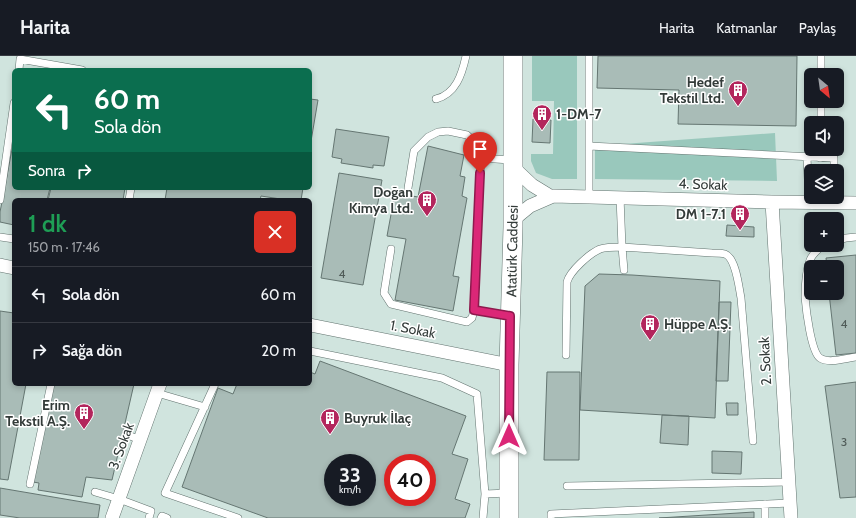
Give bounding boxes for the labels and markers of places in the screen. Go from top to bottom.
place label: Hedef Tekstil Ltd. [660,73,724,107]
building icon: Hedef Tekstil Ltd. [727,79,749,107]
building icon: 1-DM-7 [531,103,553,131]
place label: 1-DM-7 [556,105,602,123]
pin [463,132,497,173]
place label: Doğan Kimya Ltd. [349,183,413,217]
building icon: Doğan Kimya Ltd. [416,189,438,217]
building icon: DM 1-7.1 [729,203,751,231]
place label: DM 1-7.1 [676,205,726,223]
building icon: Hüppe A.Ş. [639,313,661,341]
place label: Hüppe A.Ş. [664,315,731,333]
place label: Erim Tekstil A.Ş. [5,396,70,430]
building icon: Erim Tekstil A.Ş. [73,402,95,430]
building icon: Buyruk İlaç [319,407,341,435]
place label: Buyruk İlaç [344,409,412,427]

